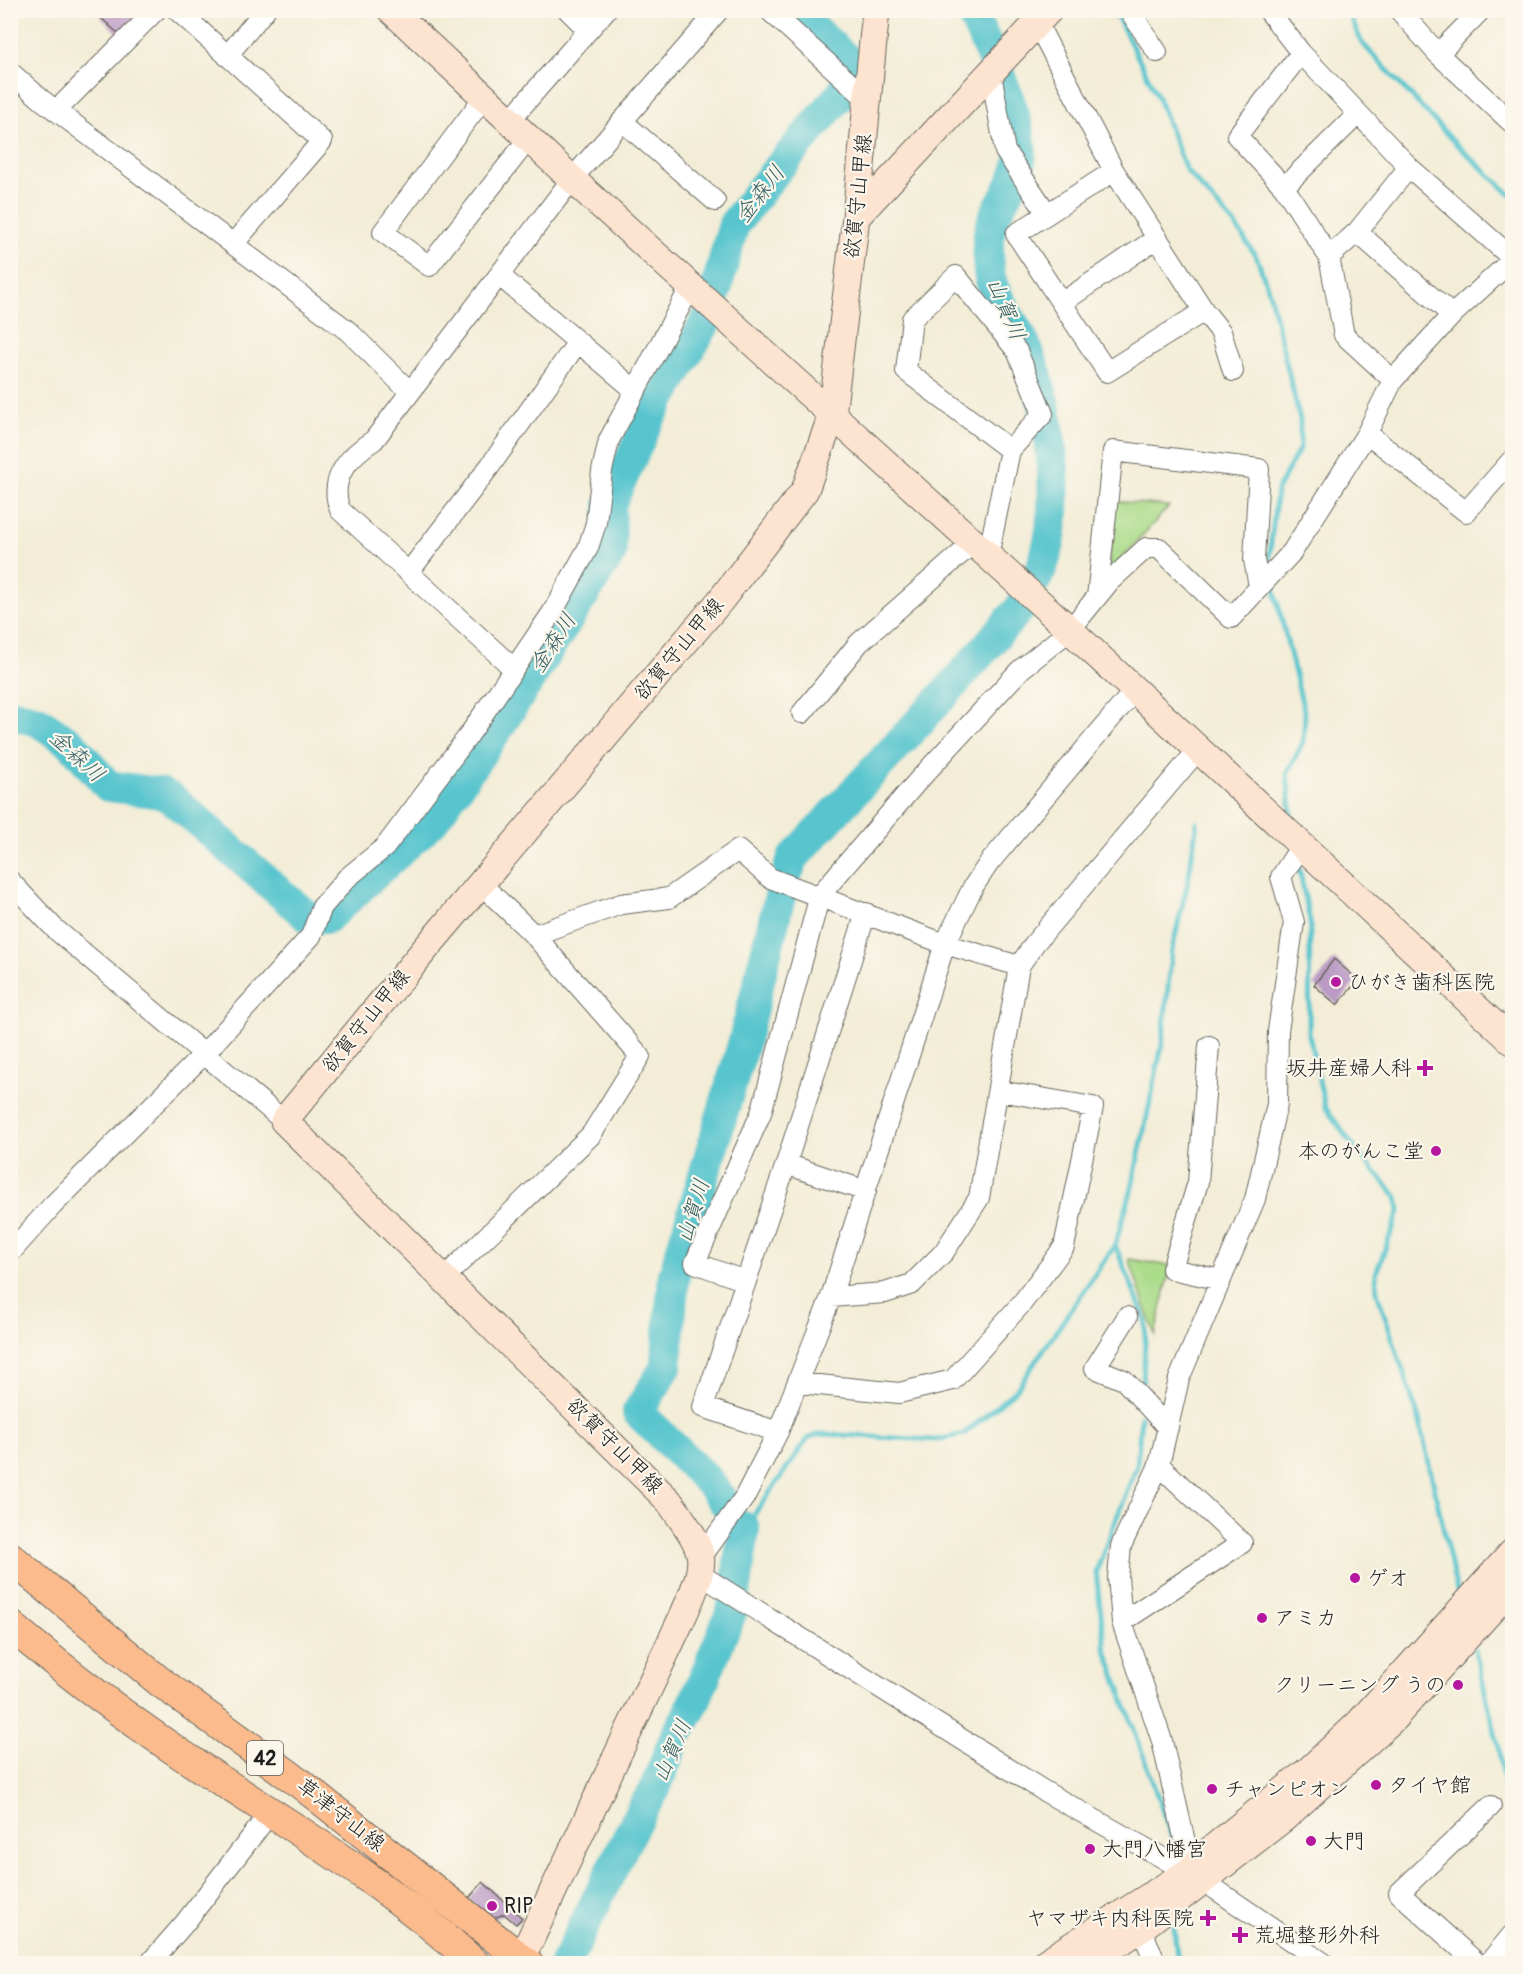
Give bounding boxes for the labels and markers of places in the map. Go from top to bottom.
place label: ひがき歯科医院 [1348,969,1495,996]
marker: ひがき歯科医院 [1329,975,1343,989]
place label: 坂井産婦人科 [1286,1055,1412,1082]
marker: 坂井産婦人科 [1416,1059,1434,1077]
place label: 本のがんこ堂 [1298,1138,1424,1165]
marker: 本のがんこ堂 [1429,1144,1443,1158]
place label: ゲオ [1367,1565,1409,1592]
marker: ゲオ [1348,1571,1362,1585]
place label: アミカ [1274,1605,1337,1632]
marker: アミカ [1255,1611,1269,1625]
place label: クリーニング うの [1273,1672,1446,1699]
marker: クリーニング うの [1451,1678,1465,1692]
place label: タイヤ館 [1388,1772,1471,1799]
place label: チャンピオン [1224,1776,1350,1803]
marker: タイヤ館 [1369,1778,1383,1792]
marker: チャンピオン [1205,1782,1219,1796]
place label: 大門 [1323,1828,1365,1855]
marker: 大門 [1304,1834,1318,1848]
place label: 大門八幡宮 [1102,1836,1207,1863]
marker: 大門八幡宮 [1083,1842,1097,1856]
place label: RIP [504,1893,534,1920]
marker: RIP [485,1899,499,1913]
place label: ヤマザキ内科医院 [1026,1905,1194,1932]
marker: ヤマザキ内科医院 [1199,1909,1217,1927]
place label: 荒堀整形外科 [1254,1922,1380,1949]
marker: 荒堀整形外科 [1231,1926,1249,1944]

